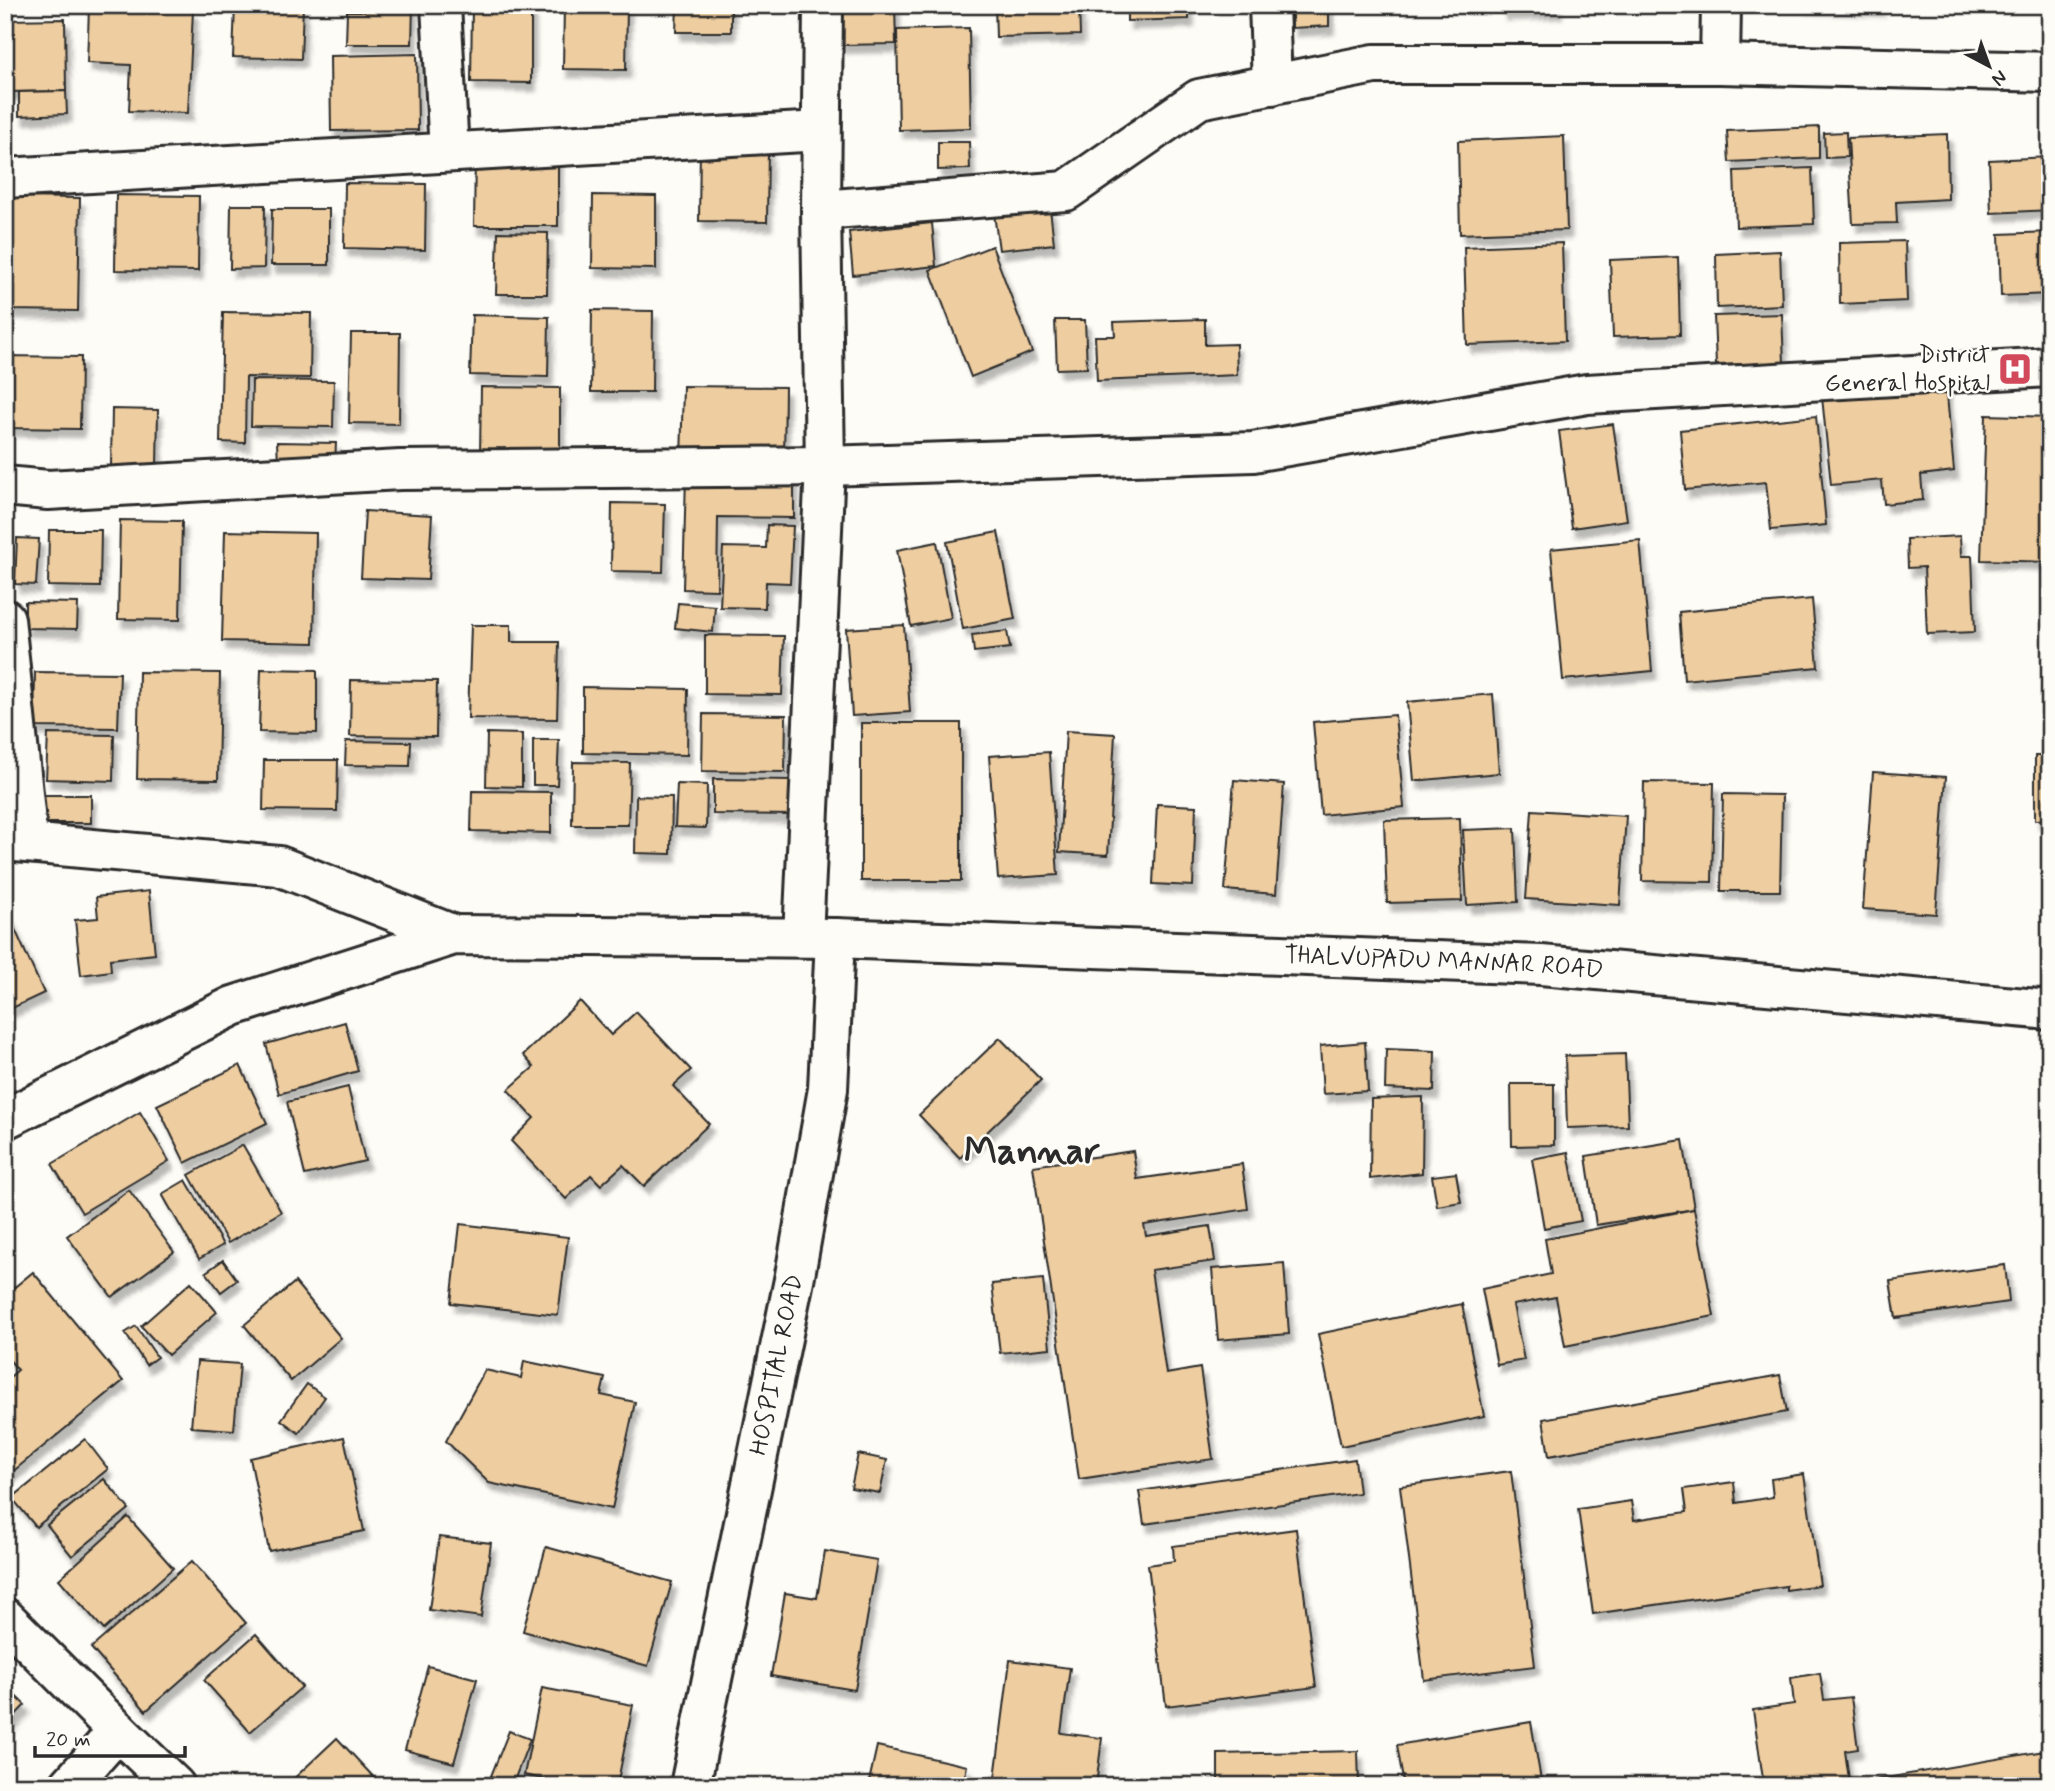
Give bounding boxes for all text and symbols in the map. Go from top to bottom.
north arrow [1954,32,2024,102]
text: N [1986,64,2012,91]
place label: District General Hospital [1825,340,1990,399]
hospital icon: District General Hospital [1996,350,2034,388]
street label: THALVUPADU MANNAR ROAD [1284,940,1605,986]
district label: Mannar [964,1128,1100,1177]
street label: HOSPITAL ROAD [743,1272,810,1458]
scale bar [35,1714,186,1758]
text: 20 m [46,1726,91,1754]

